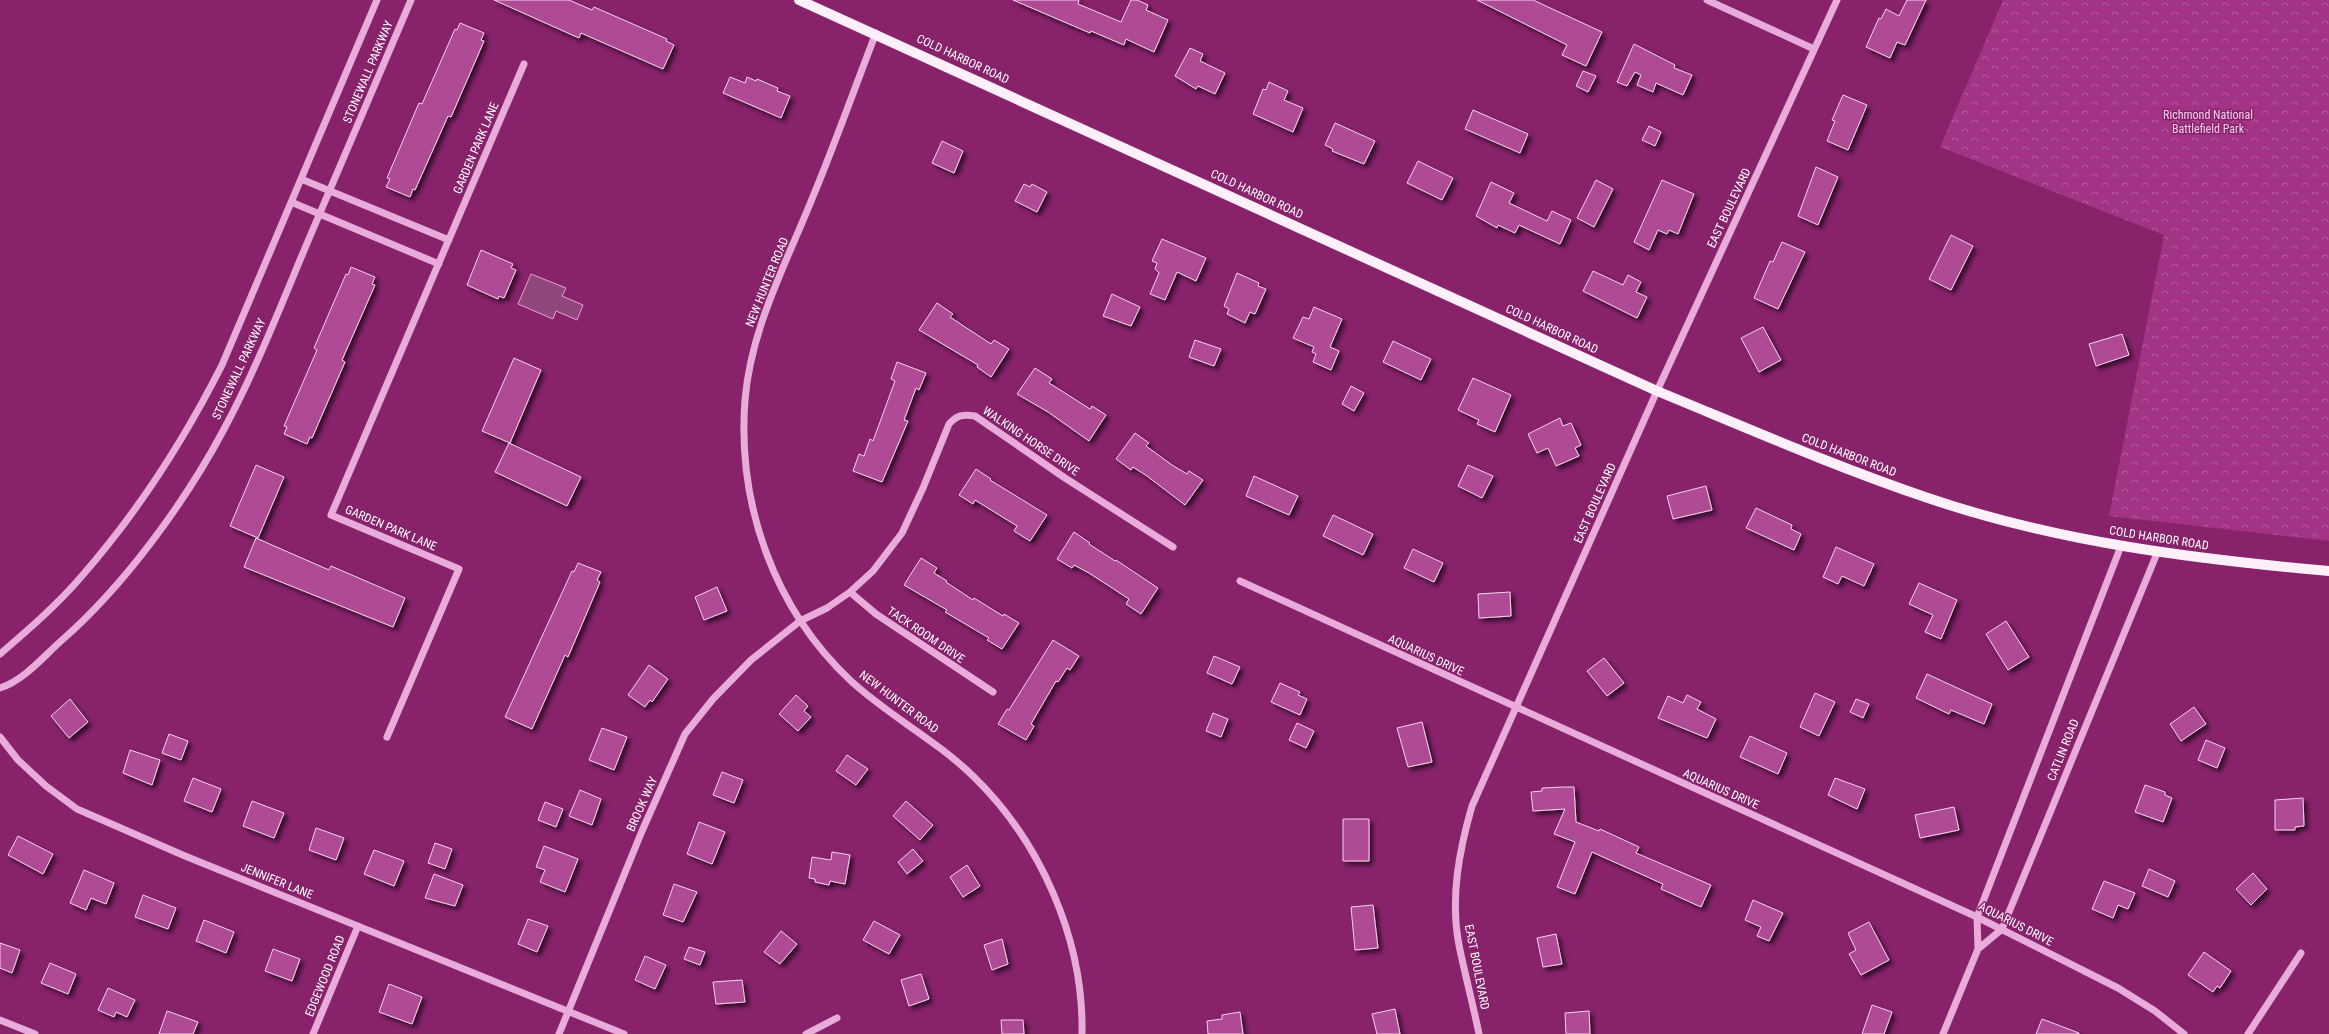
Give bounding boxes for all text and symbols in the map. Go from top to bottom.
street label: STONEWALL PARKWAY [340,18,396,125]
street label: COLD HARBOR ROAD [915,31,1012,87]
street label: GARDEN PARK LANE [450,100,502,196]
park label: Richmond National Battlefield Park [2163,108,2253,136]
street label: COLD HARBOR ROAD [1209,166,1306,222]
street label: EAST BOULEVARD [1704,166,1754,250]
street label: NEW HUNTER ROAD [743,235,791,329]
street label: COLD HARBOR ROAD [1504,301,1601,357]
street label: STONEWALL PARKWAY [209,316,269,422]
street label: WALKING HORSE DRIVE [980,404,1082,478]
street label: COLD HARBOR ROAD [1800,430,1898,480]
street label: EAST BOULEVARD [1571,461,1619,545]
street label: GARDEN PARK LANE [343,502,439,554]
street label: COLD HARBOR ROAD [2108,523,2210,553]
street label: TACK ROOM DRIVE [885,604,967,666]
street label: AQUARIUS DRIVE [1386,631,1466,679]
street label: NEW HUNTER ROAD [857,668,941,736]
street label: CATLIN ROAD [2044,717,2082,783]
street label: AQUARIUS DRIVE [1681,766,1761,812]
street label: BROOK WAY [624,774,661,833]
street label: JENNIFER LANE [239,860,315,902]
street label: AQUARIUS DRIVE [1976,899,2056,949]
street label: EAST BOULEVARD [1462,923,1492,1011]
street label: EDGEWOOD ROAD [302,933,348,1019]

